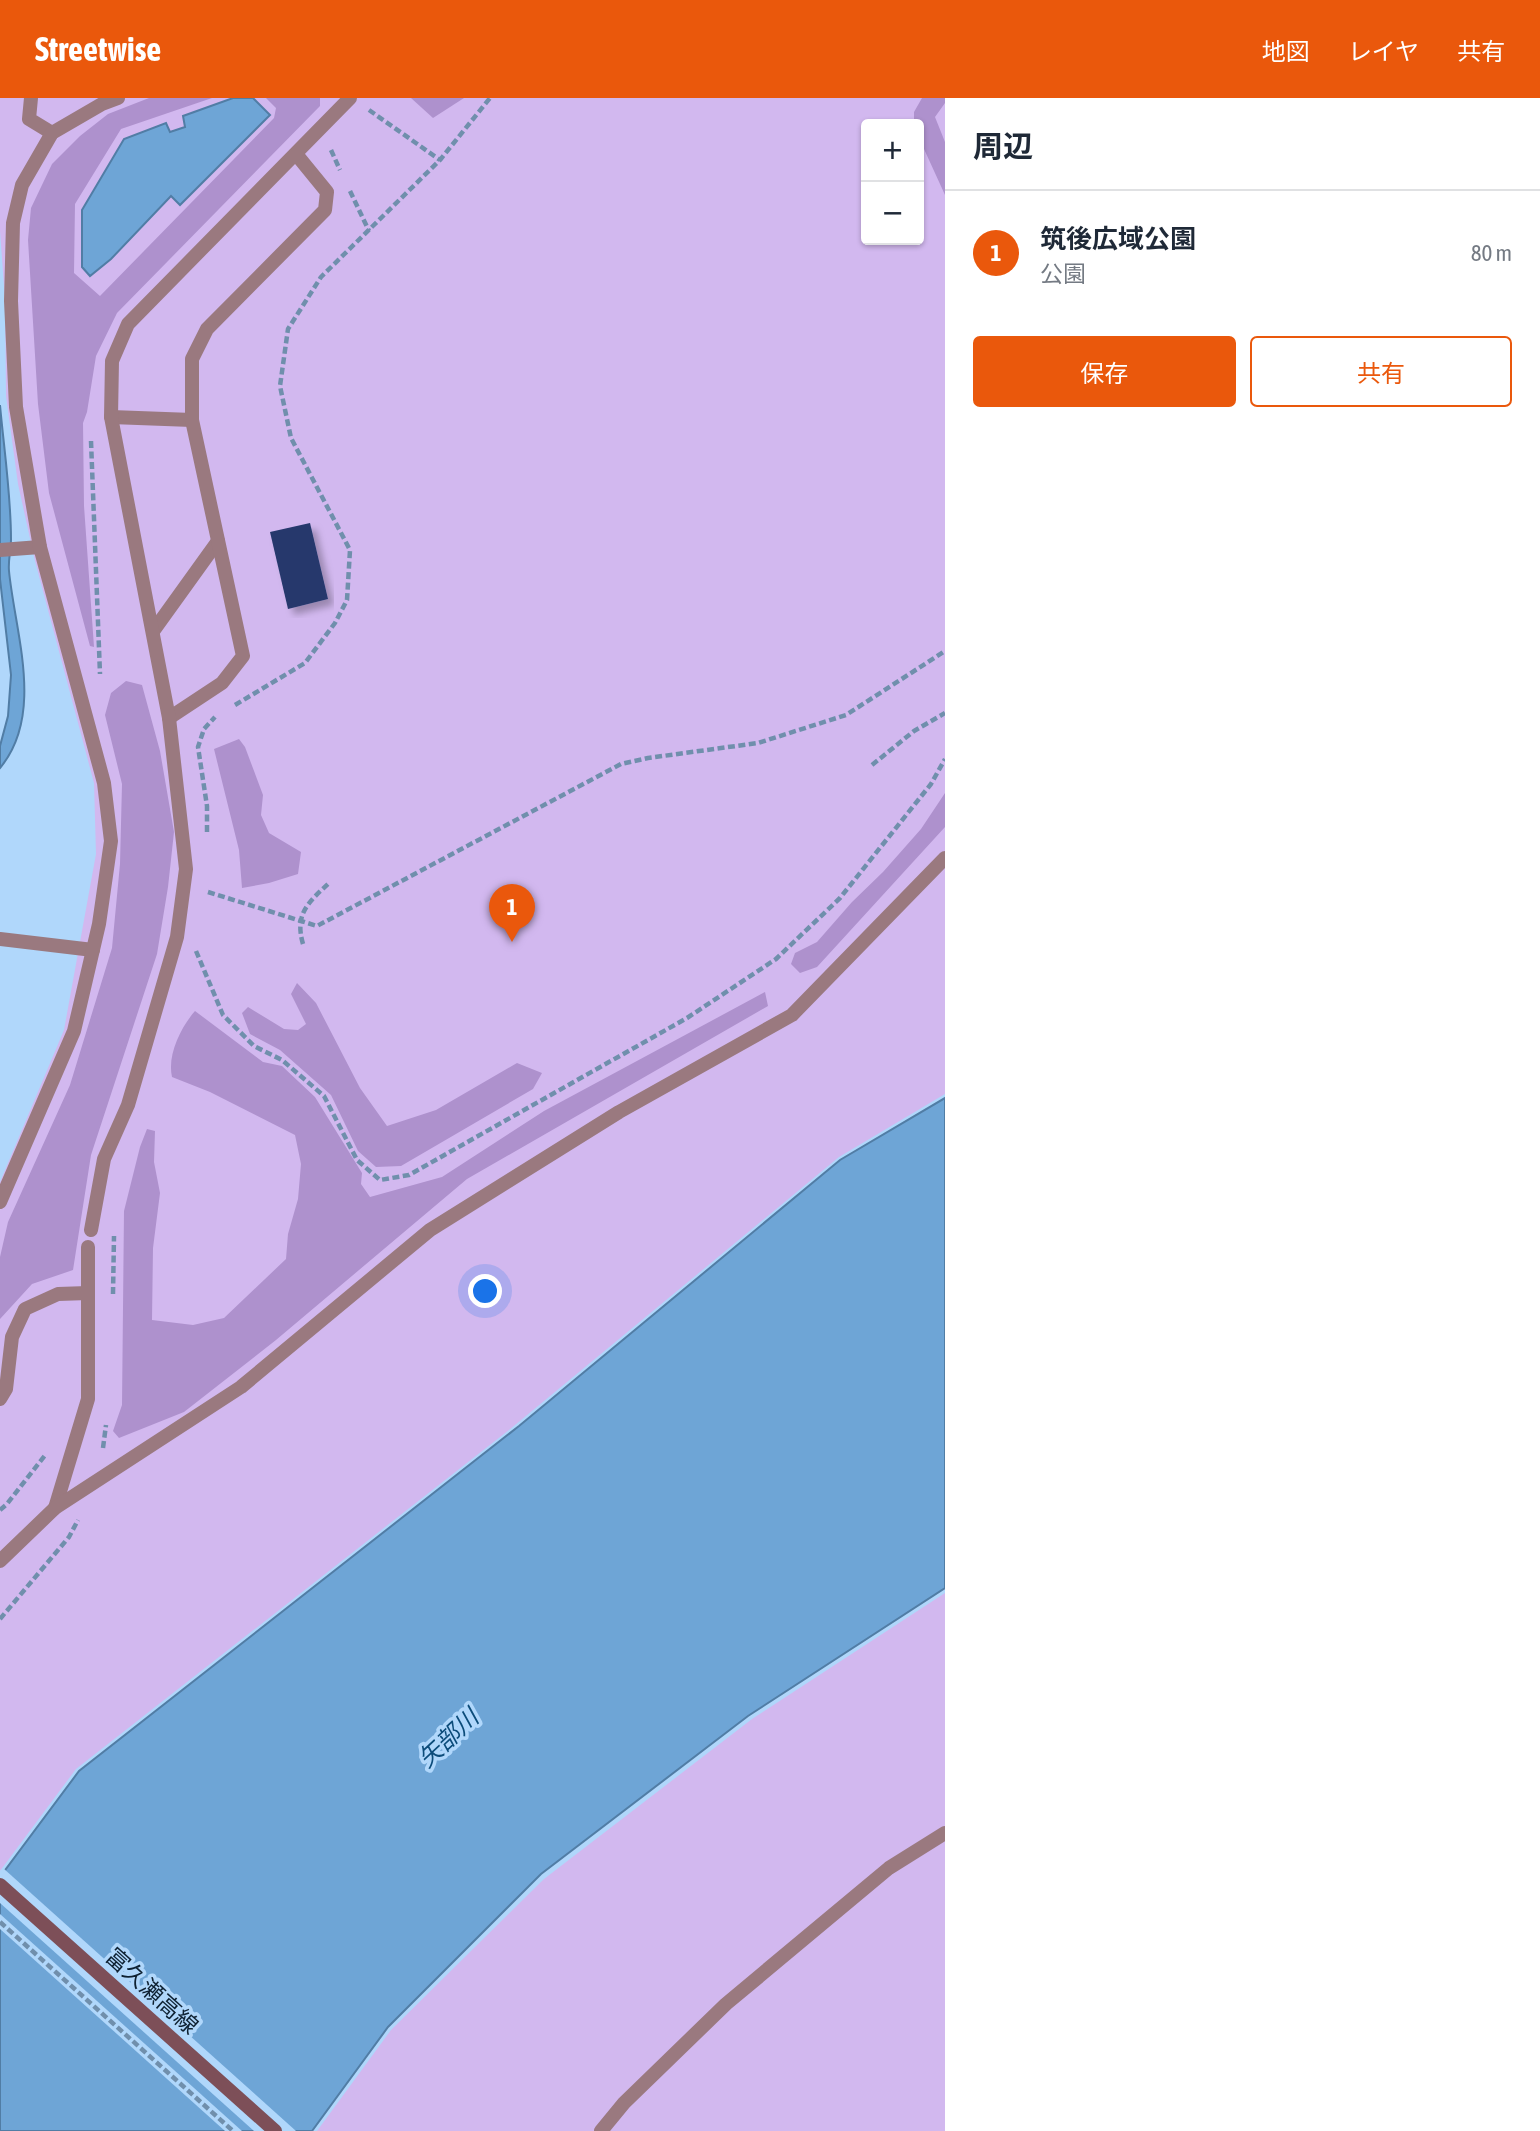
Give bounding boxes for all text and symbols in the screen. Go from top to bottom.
text: Streetwise [35,30,161,68]
text: 地図 [1262,38,1310,65]
text: レイヤ [1348,38,1419,65]
text: 共有 [1457,38,1505,65]
map controls [861,119,924,245]
button: + [861,119,924,182]
text: 周辺 [973,129,1033,163]
button: − [861,182,924,245]
text: 筑後広域公園 [1040,224,1196,254]
text: 1 [991,240,1001,266]
text: 80 m [1471,240,1512,266]
text: 公園 [1040,261,1086,287]
button: 保存 [973,336,1236,407]
button: 共有 [1250,336,1512,407]
pin: 1 [489,884,535,942]
your location [468,1274,502,1308]
water label: 矢部川 [412,1702,486,1772]
street label: 富久瀬高線 [101,1943,203,2039]

